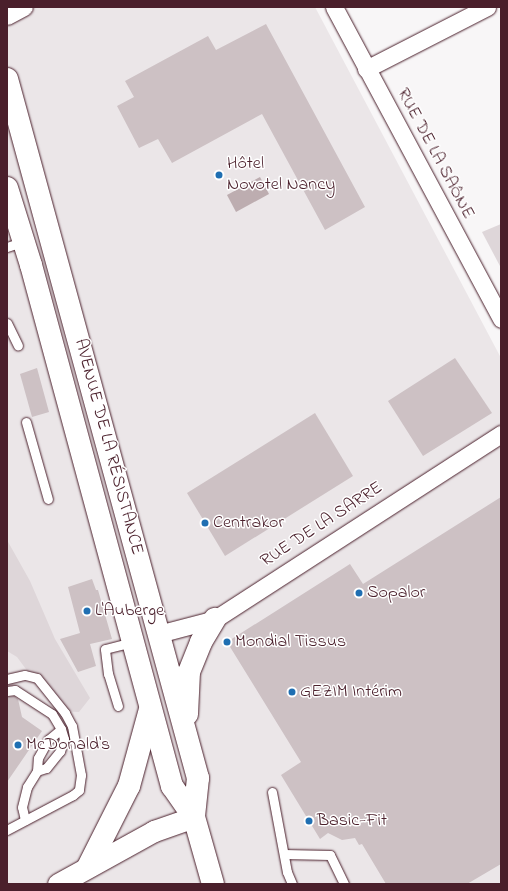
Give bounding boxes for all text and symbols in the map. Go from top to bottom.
street label: RUE DE LA SAÔNE [391,85,479,223]
place label: Hôtel Novotel Nancy [227,154,335,196]
marker: Hôtel Novotel Nancy [214,170,224,180]
street label: AVENUE DE LA RÉSISTANCE [69,337,147,557]
street label: RUE DE LA SARRE [257,478,387,572]
place label: Centrakor [213,512,284,534]
marker: Centrakor [200,518,210,528]
place label: Sopalor [367,582,425,604]
marker: Sopalor [354,588,364,598]
place label: L'Auberge [95,600,164,622]
marker: L'Auberge [82,606,92,616]
place label: Mondial Tissus [235,631,346,653]
marker: Mondial Tissus [222,637,232,647]
place label: GEZIM Intérim [300,681,402,703]
marker: GEZIM Intérim [287,687,297,697]
place label: McDonald's [26,734,110,756]
marker: McDonald's [13,740,23,750]
place label: Basic-Fit [317,810,387,832]
marker: Basic-Fit [304,816,314,826]

